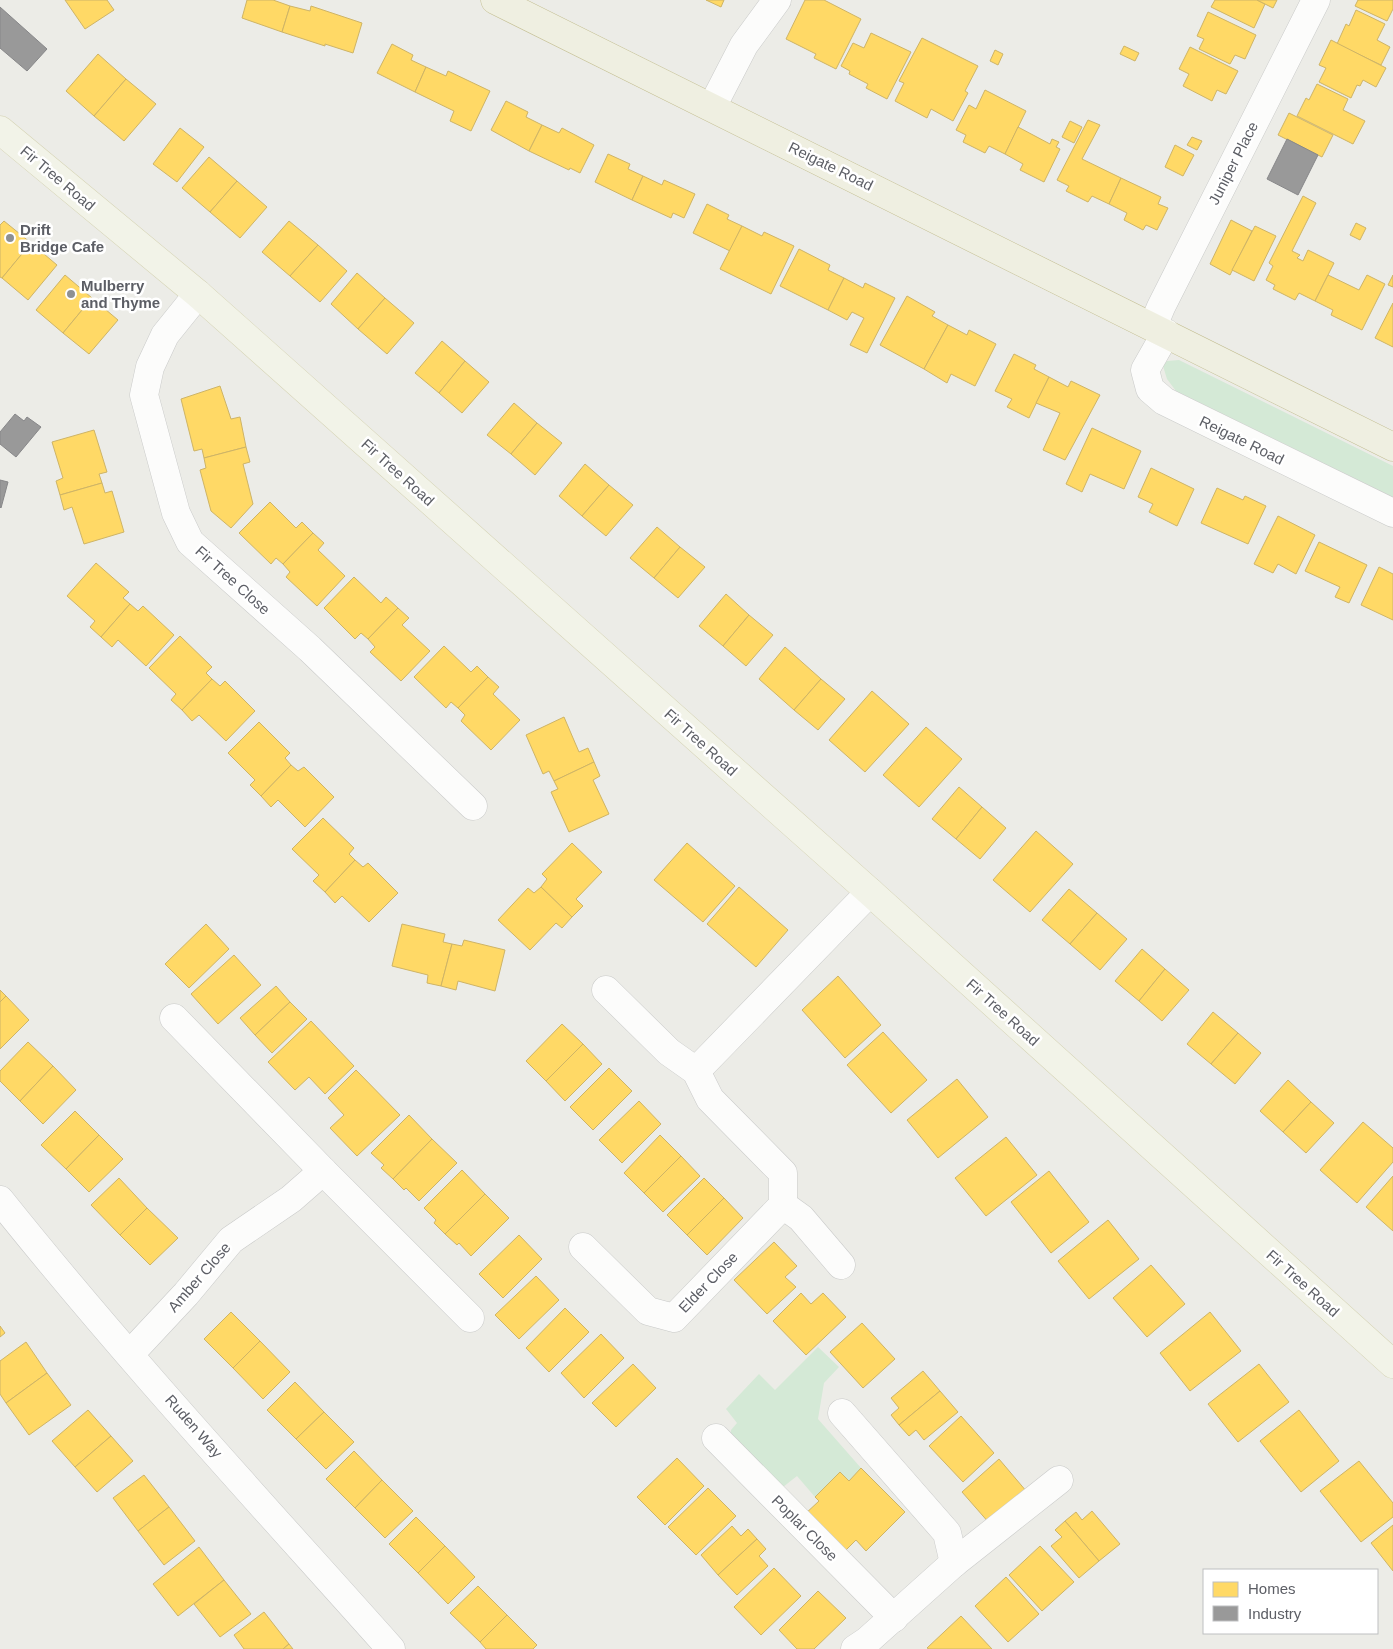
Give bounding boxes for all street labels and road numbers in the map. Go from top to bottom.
street label: Juniper Place [1205,119,1261,207]
street label: Reigate Road [786,138,876,194]
street label: Fir Tree Road [17,142,99,214]
street label: Reigate Road [1197,412,1287,468]
street label: Fir Tree Road [358,435,438,509]
street label: Fir Tree Close [192,542,274,618]
street label: Fir Tree Road [661,705,741,779]
street label: Fir Tree Road [963,975,1043,1049]
street label: Amber Close [164,1239,234,1315]
street label: Fir Tree Road [1263,1246,1343,1320]
street label: Elder Close [675,1248,741,1316]
street label: Ruden Way [162,1391,226,1461]
street label: Poplar Close [769,1492,841,1564]

